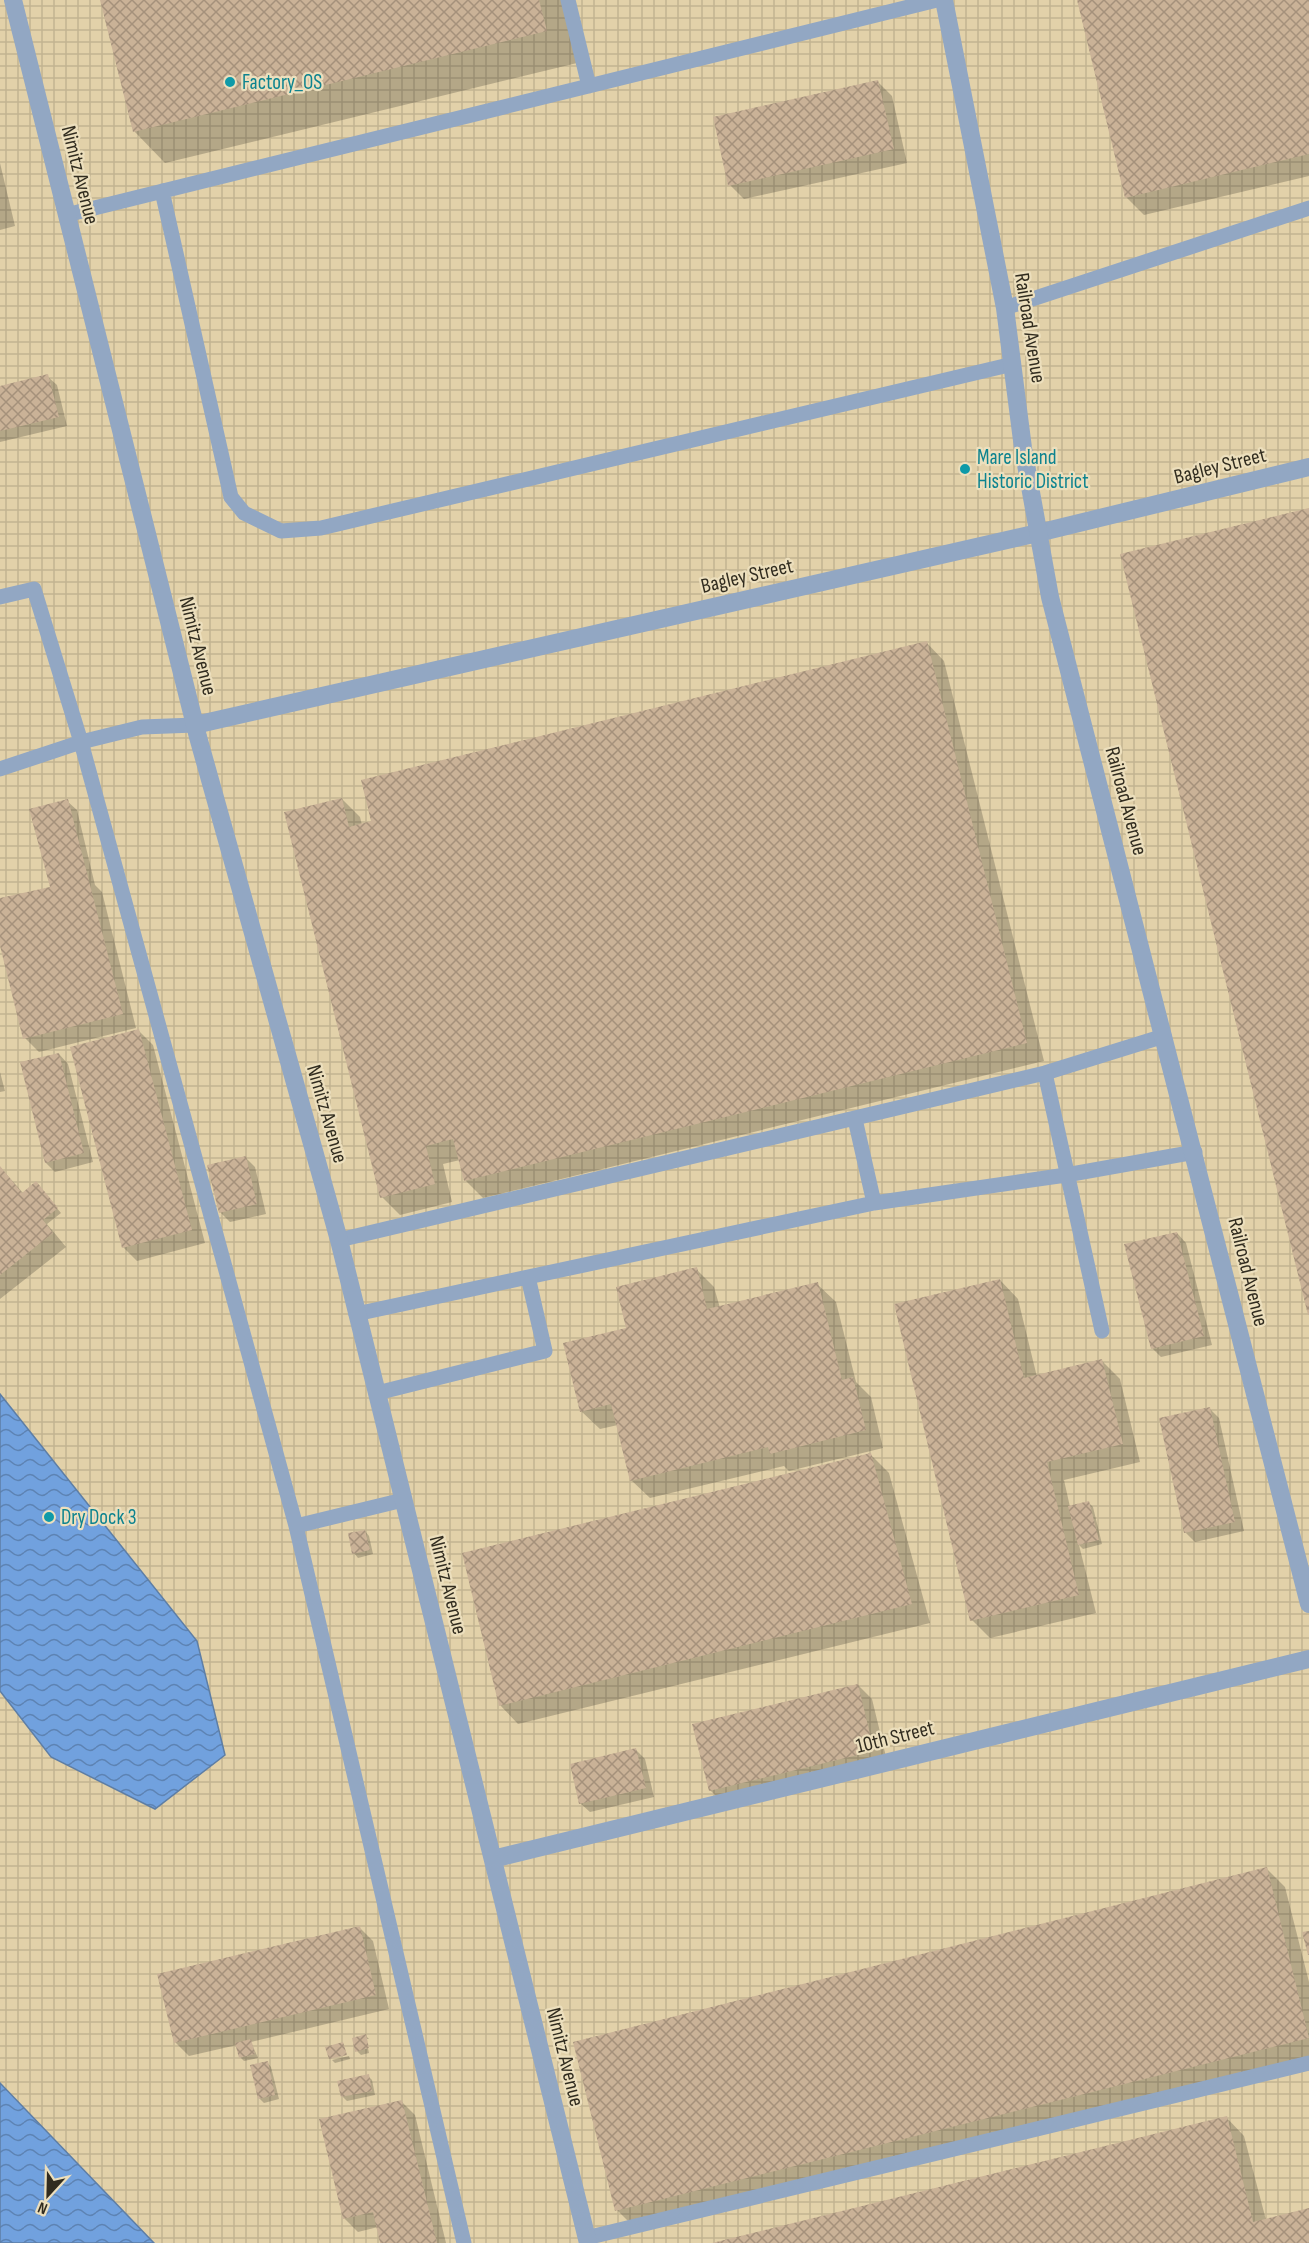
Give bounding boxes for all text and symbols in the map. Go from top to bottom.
place label: Factory_OS [242,70,322,95]
marker: Factory_OS [223,75,237,89]
street label: Nimitz Avenue [56,123,104,227]
street label: Railroad Avenue [1009,271,1051,385]
street label: Bagley Street [1171,443,1269,489]
place label: Mare Island Historic District [977,445,1089,494]
marker: Mare Island Historic District [958,462,972,476]
street label: Bagley Street [698,553,796,599]
street label: Nimitz Avenue [174,594,222,698]
street label: Railroad Avenue [1100,744,1152,858]
street label: Nimitz Avenue [301,1062,353,1166]
street label: Railroad Avenue [1222,1215,1274,1329]
place label: Dry Dock 3 [61,1505,137,1530]
marker: Dry Dock 3 [42,1510,56,1524]
street label: Nimitz Avenue [424,1533,472,1637]
street label: 10th Street [853,1715,937,1759]
street label: Nimitz Avenue [541,2005,589,2109]
north arrow [18,2165,78,2225]
text: N [35,2197,50,2218]

